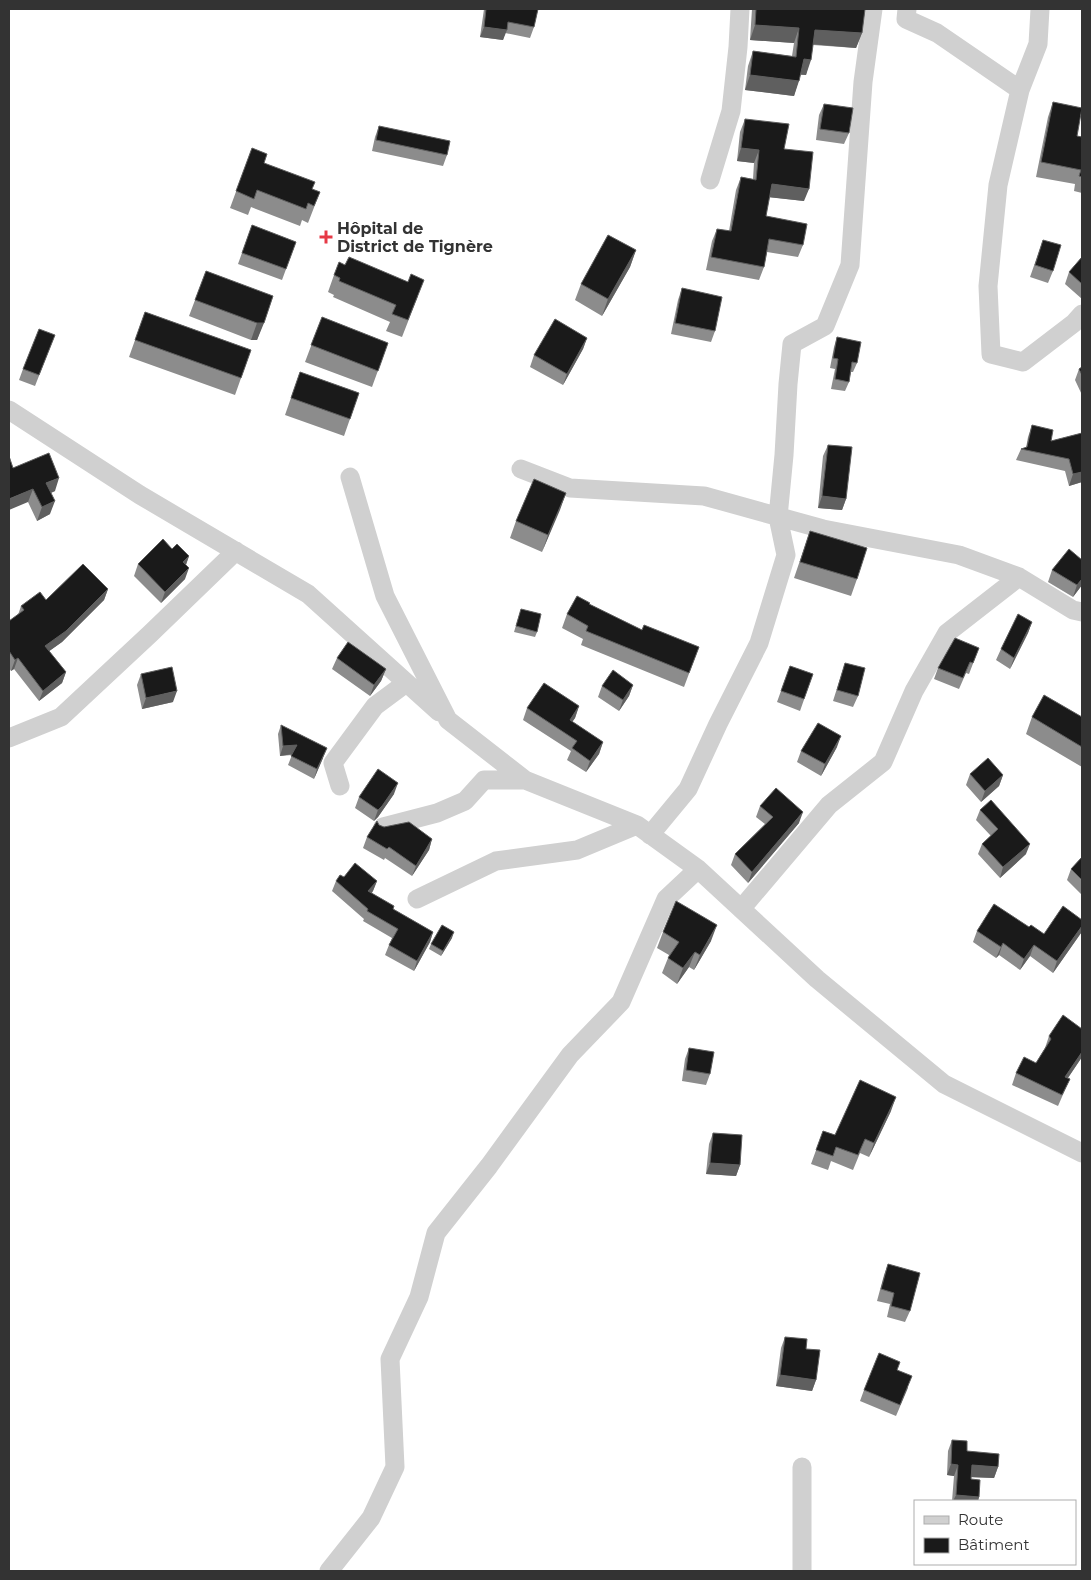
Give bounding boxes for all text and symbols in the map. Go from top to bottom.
place label: Hôpital de District de Tignère [337,219,493,256]
marker: Hôpital de District de Tignère [319,230,333,244]
legend [914,1500,1076,1565]
text: Route [958,1510,1003,1529]
text: Bâtiment [958,1535,1030,1554]

